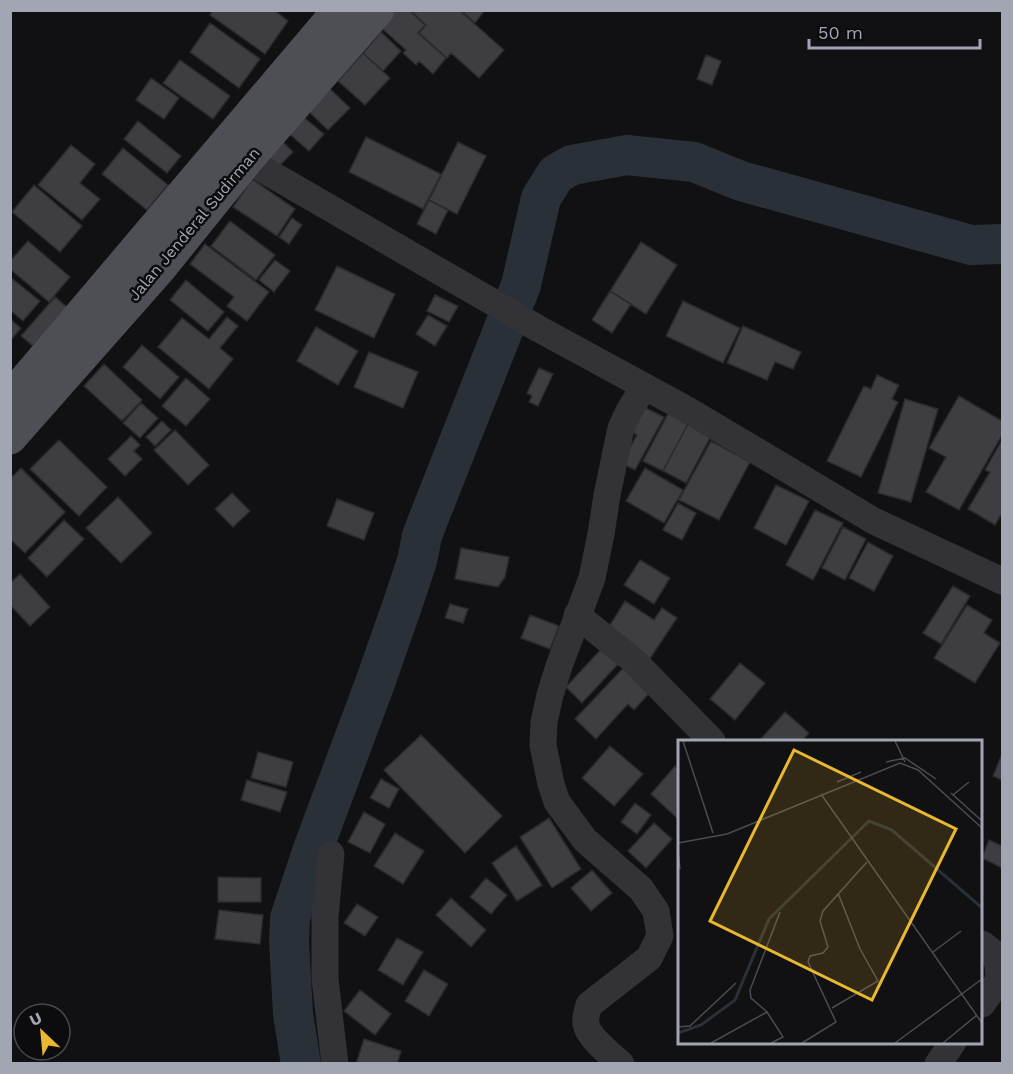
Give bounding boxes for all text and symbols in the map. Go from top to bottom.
scale bar [809,12,980,50]
text: 50 m [818,22,863,43]
street label: Jalan Jenderal Sudirman [124,143,264,305]
inset map [678,740,983,1044]
north arrow [12,1002,72,1062]
text: U [26,1008,45,1030]

